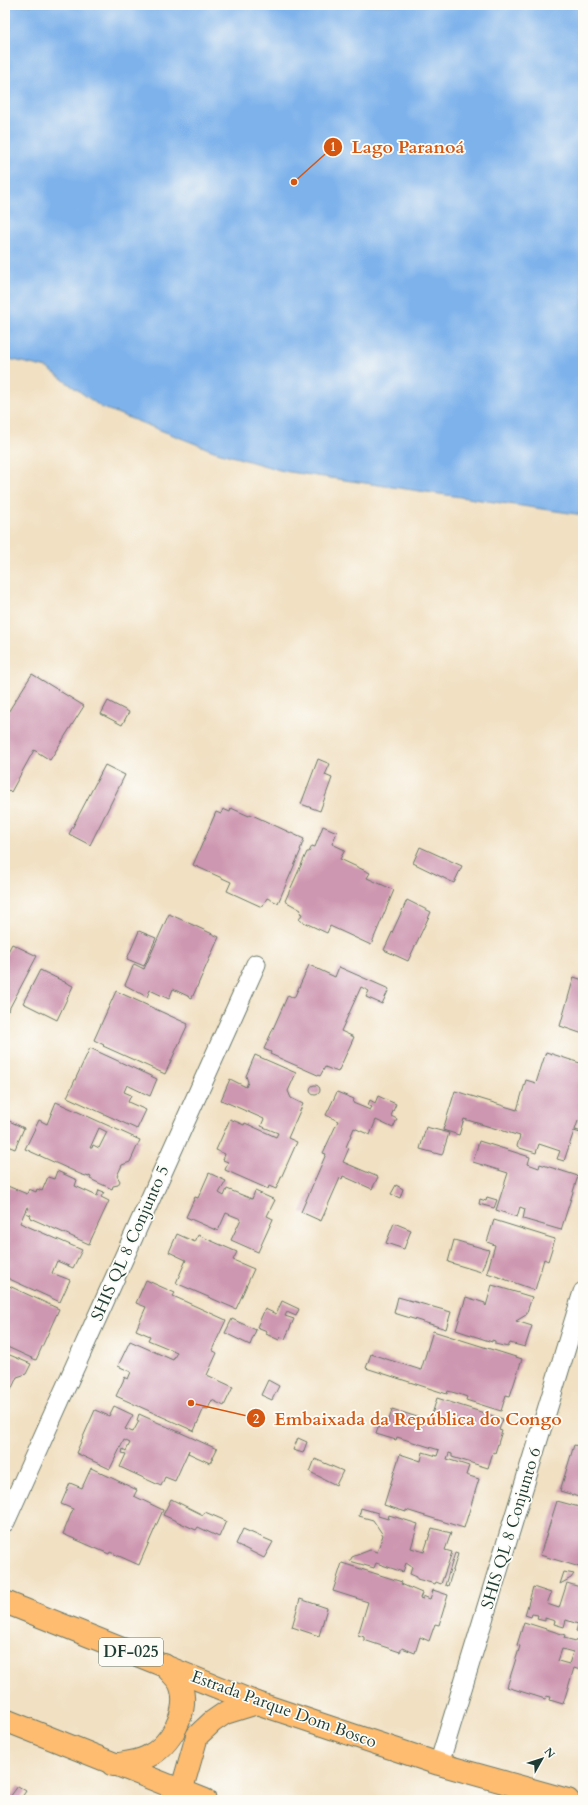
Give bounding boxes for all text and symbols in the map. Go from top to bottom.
callout: Lago Paranoá [323,132,473,162]
text: Lago Paranoá [351,135,465,160]
text: 1 [330,139,336,155]
street label: SHIS QL 8 Conjunto 5 [85,1162,175,1324]
callout: Embaixada da República do Congo [246,1403,569,1433]
text: Embaixada da República do Congo [274,1407,562,1432]
text: 2 [253,1411,259,1427]
street label: SHIS QL 8 Conjunto 6 [475,1444,547,1612]
road number: DF-025 [99,1638,163,1666]
street label: Estrada Parque Dom Bosco [188,1665,380,1753]
north arrow [522,1739,562,1779]
text: N [541,1745,559,1762]

